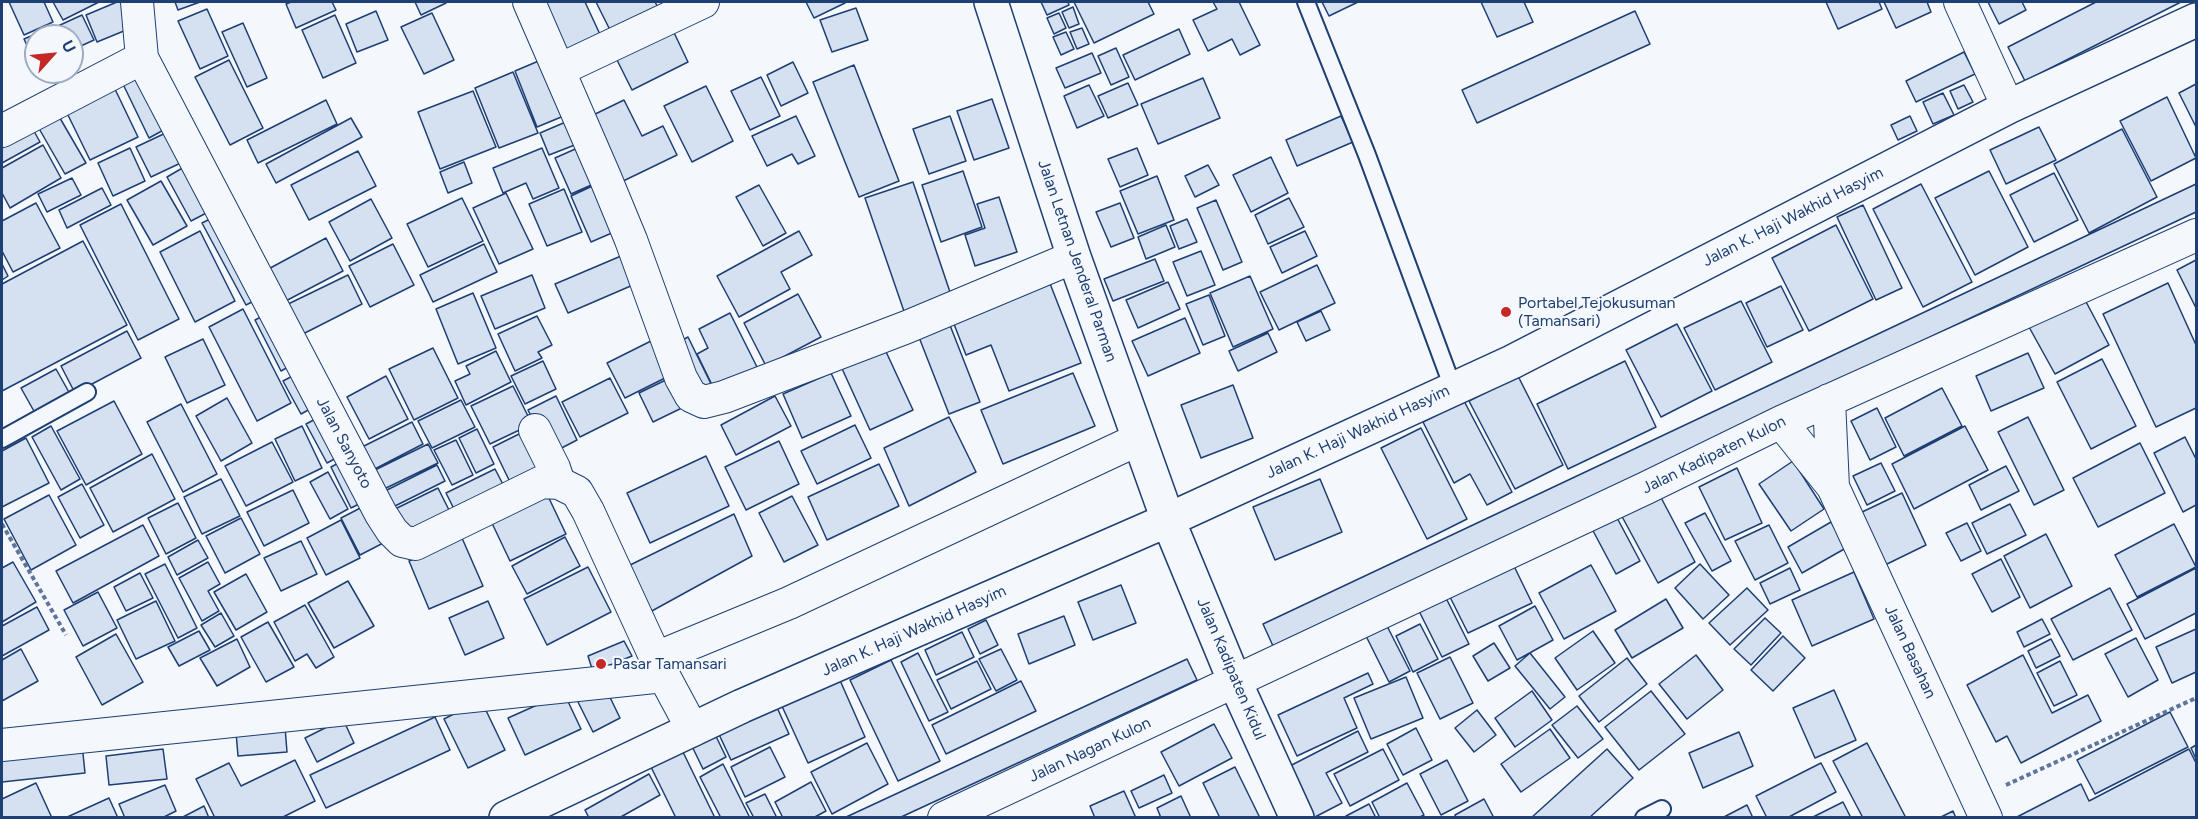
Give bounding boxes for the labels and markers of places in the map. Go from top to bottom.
place label: Portabel Tejokusuman (Tamansari) [1518,293,1675,331]
marker: Portabel Tejokusuman (Tamansari) [1499,305,1513,319]
place label: Pasar Tamansari [613,654,727,674]
marker: Pasar Tamansari [594,657,608,671]

